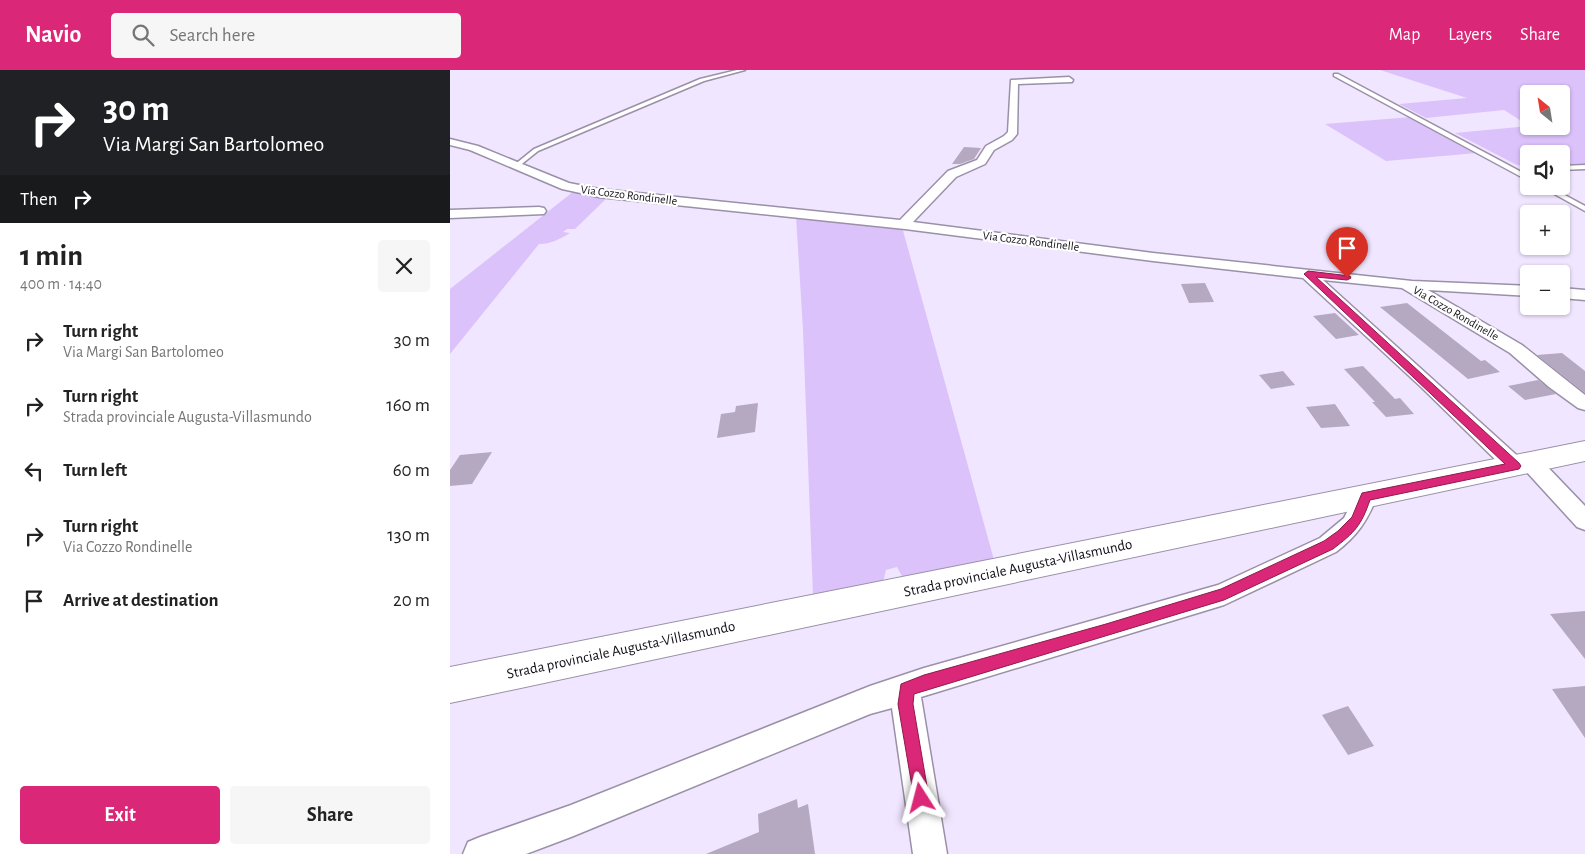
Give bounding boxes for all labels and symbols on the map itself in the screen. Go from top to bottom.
north arrow [1520,85,1570,135]
street label: Via Cozzo Rondinelle [580,183,678,207]
pin [1326,227,1368,278]
street label: Via Cozzo Rondinelle [982,229,1080,253]
street label: Via Cozzo Rondinelle [1411,284,1501,342]
street label: Strada provinciale Augusta-Villasmundo [902,536,1134,600]
street label: Strada provinciale Augusta-Villasmundo [505,618,737,682]
position arrow [894,771,946,823]

